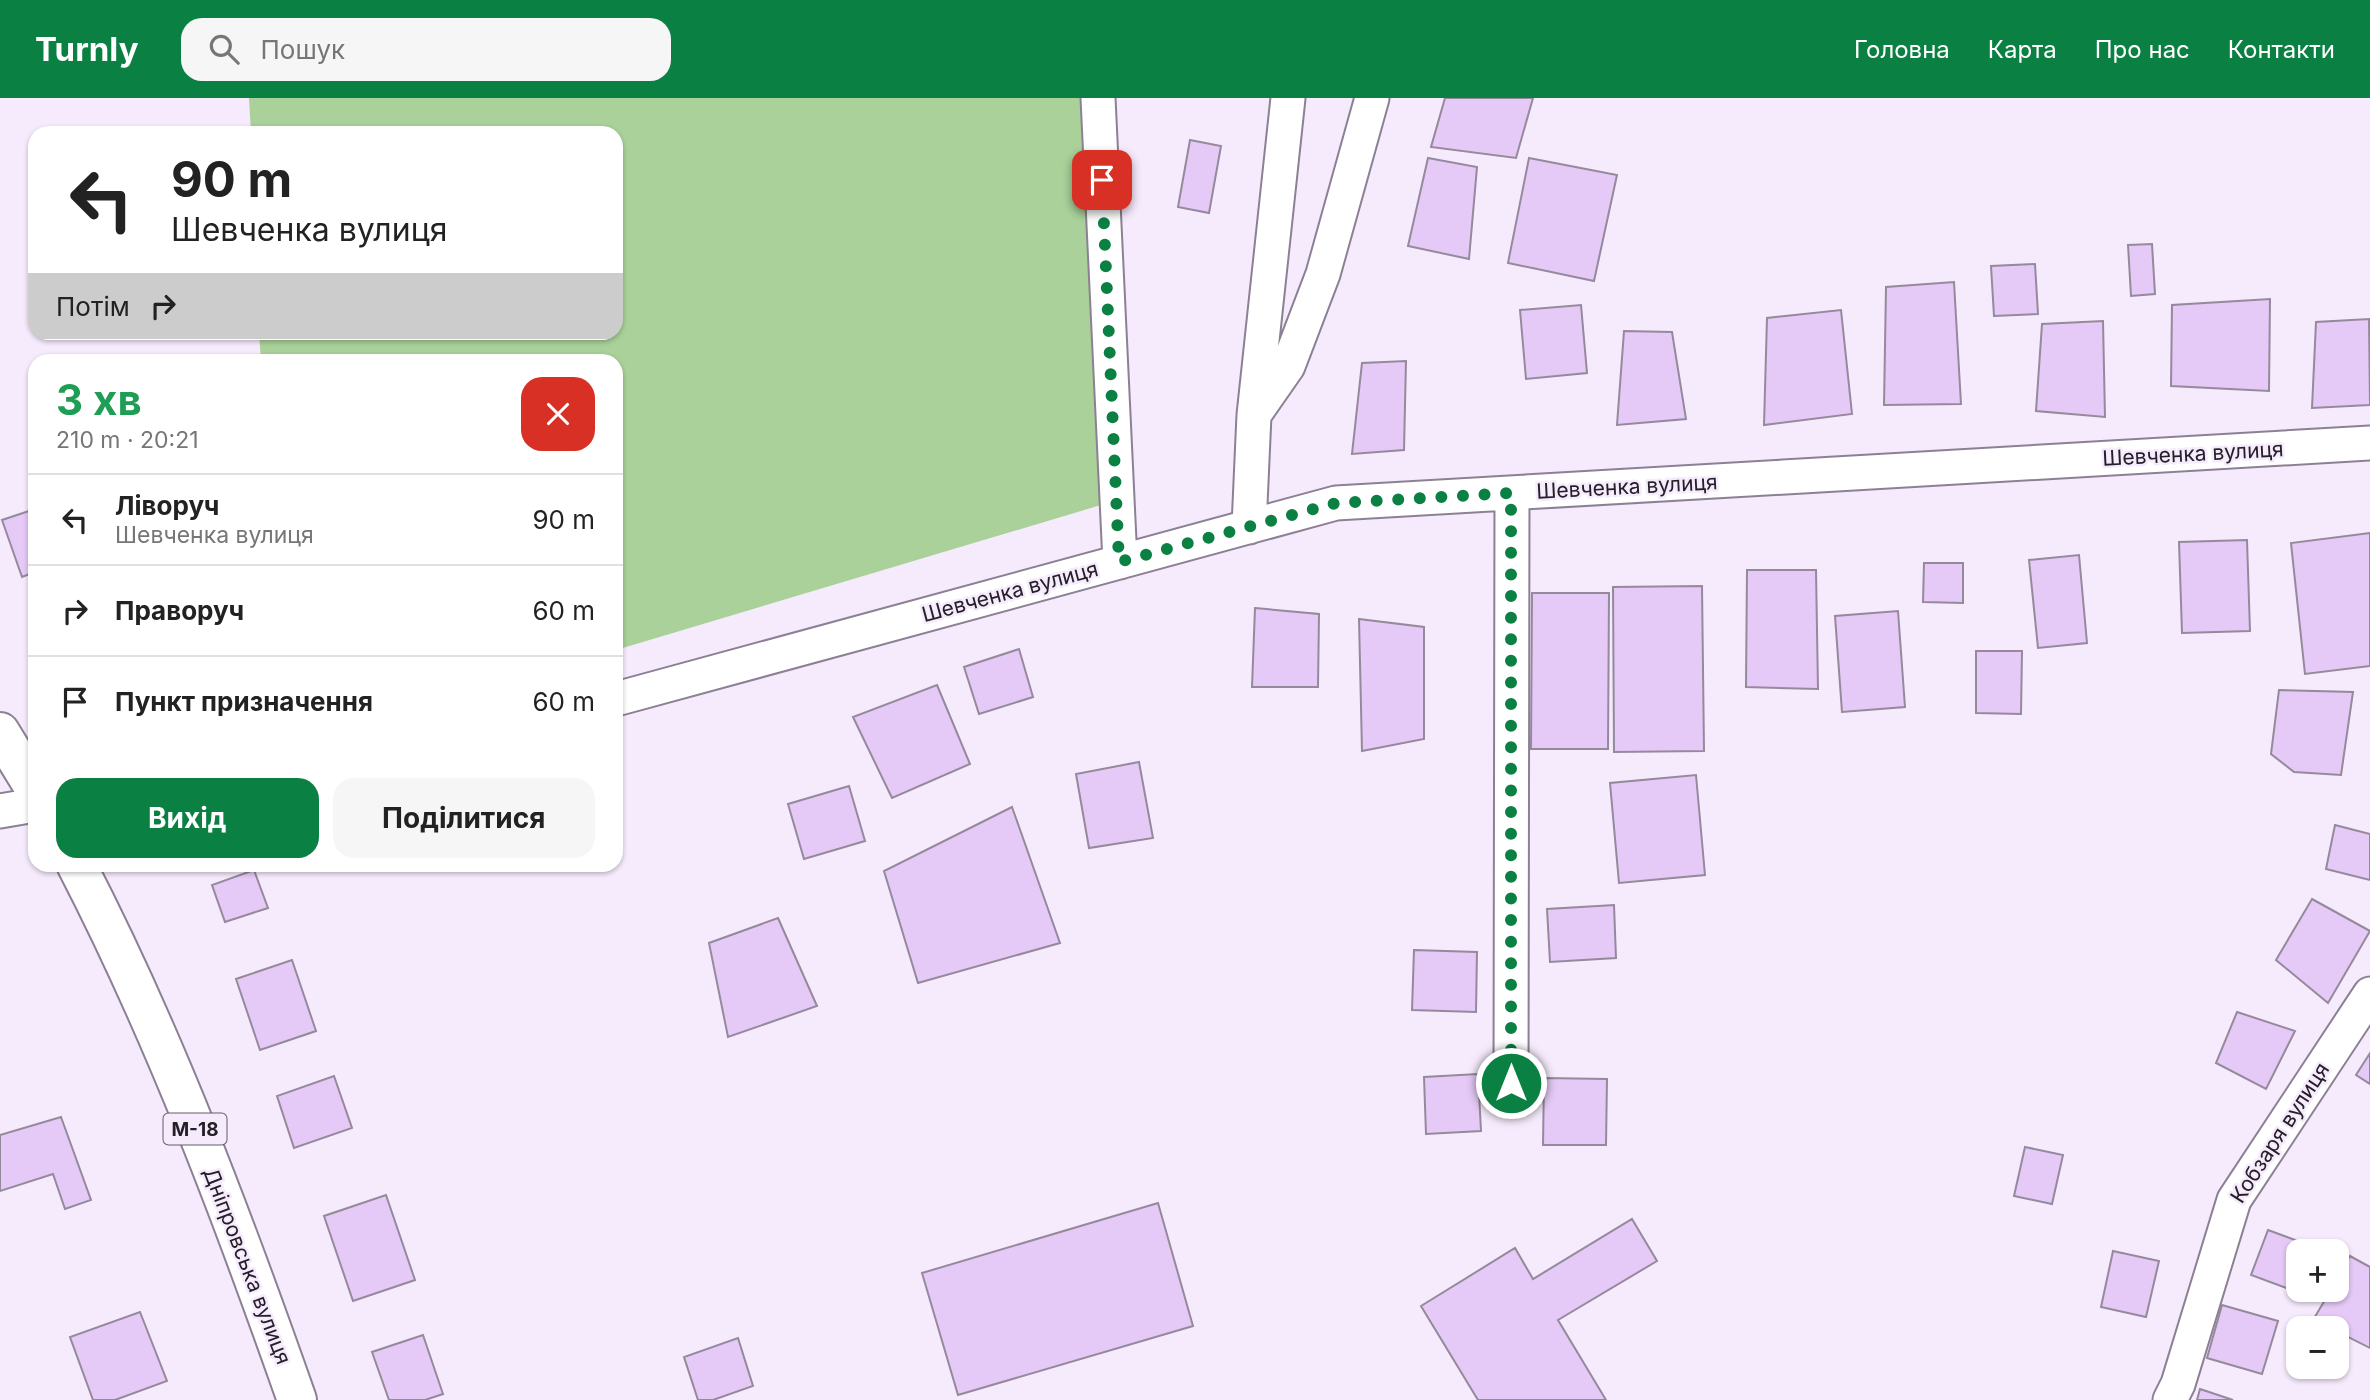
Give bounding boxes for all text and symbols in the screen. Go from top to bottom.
search box [181,18,671,81]
text: Turnly [35,29,139,69]
icon: search [205,30,243,68]
text: Пошук [261,34,345,65]
text: Головна [1854,35,1950,64]
text: Карта [1988,35,2057,64]
text: Про нас [2095,35,2190,64]
text: Контакти [2228,35,2335,64]
text: 90 m [171,150,292,209]
pin [1072,150,1132,210]
icon: left [56,154,147,245]
icon: arrive [1083,161,1121,199]
text: Шевченка вулиця [171,210,448,249]
icon: right [144,287,182,325]
text: Потім [56,291,130,322]
text: 3 хв [56,374,142,425]
button: close [521,377,595,451]
text: 210 m · 20:21 [56,426,199,454]
street label: Шевченка вулиця [2102,436,2284,471]
street label: Шевченка вулиця [1536,469,1718,504]
text: Ліворуч [115,490,219,521]
icon: left [56,501,94,539]
text: 90 m [532,504,595,535]
text: Шевченка вулиця [115,521,314,549]
street label: Шевченка вулиця [919,556,1101,627]
icon: right [56,592,94,630]
text: Праворуч [115,595,244,626]
text: 60 m [532,595,595,626]
icon: arrive [56,683,94,721]
text: Пункт призначення [115,686,373,717]
text: 60 m [532,686,595,717]
button: Вихід [56,778,319,858]
button: Поділитися [333,778,595,858]
position arrow [1474,1046,1548,1120]
street label: Кобзаря вулиця [2225,1058,2334,1208]
road number: М-18 [164,1113,227,1144]
street label: Дніпровська вулиця [198,1164,297,1368]
map controls [2286,1239,2349,1379]
button: + [2286,1239,2349,1302]
button: − [2286,1316,2349,1379]

